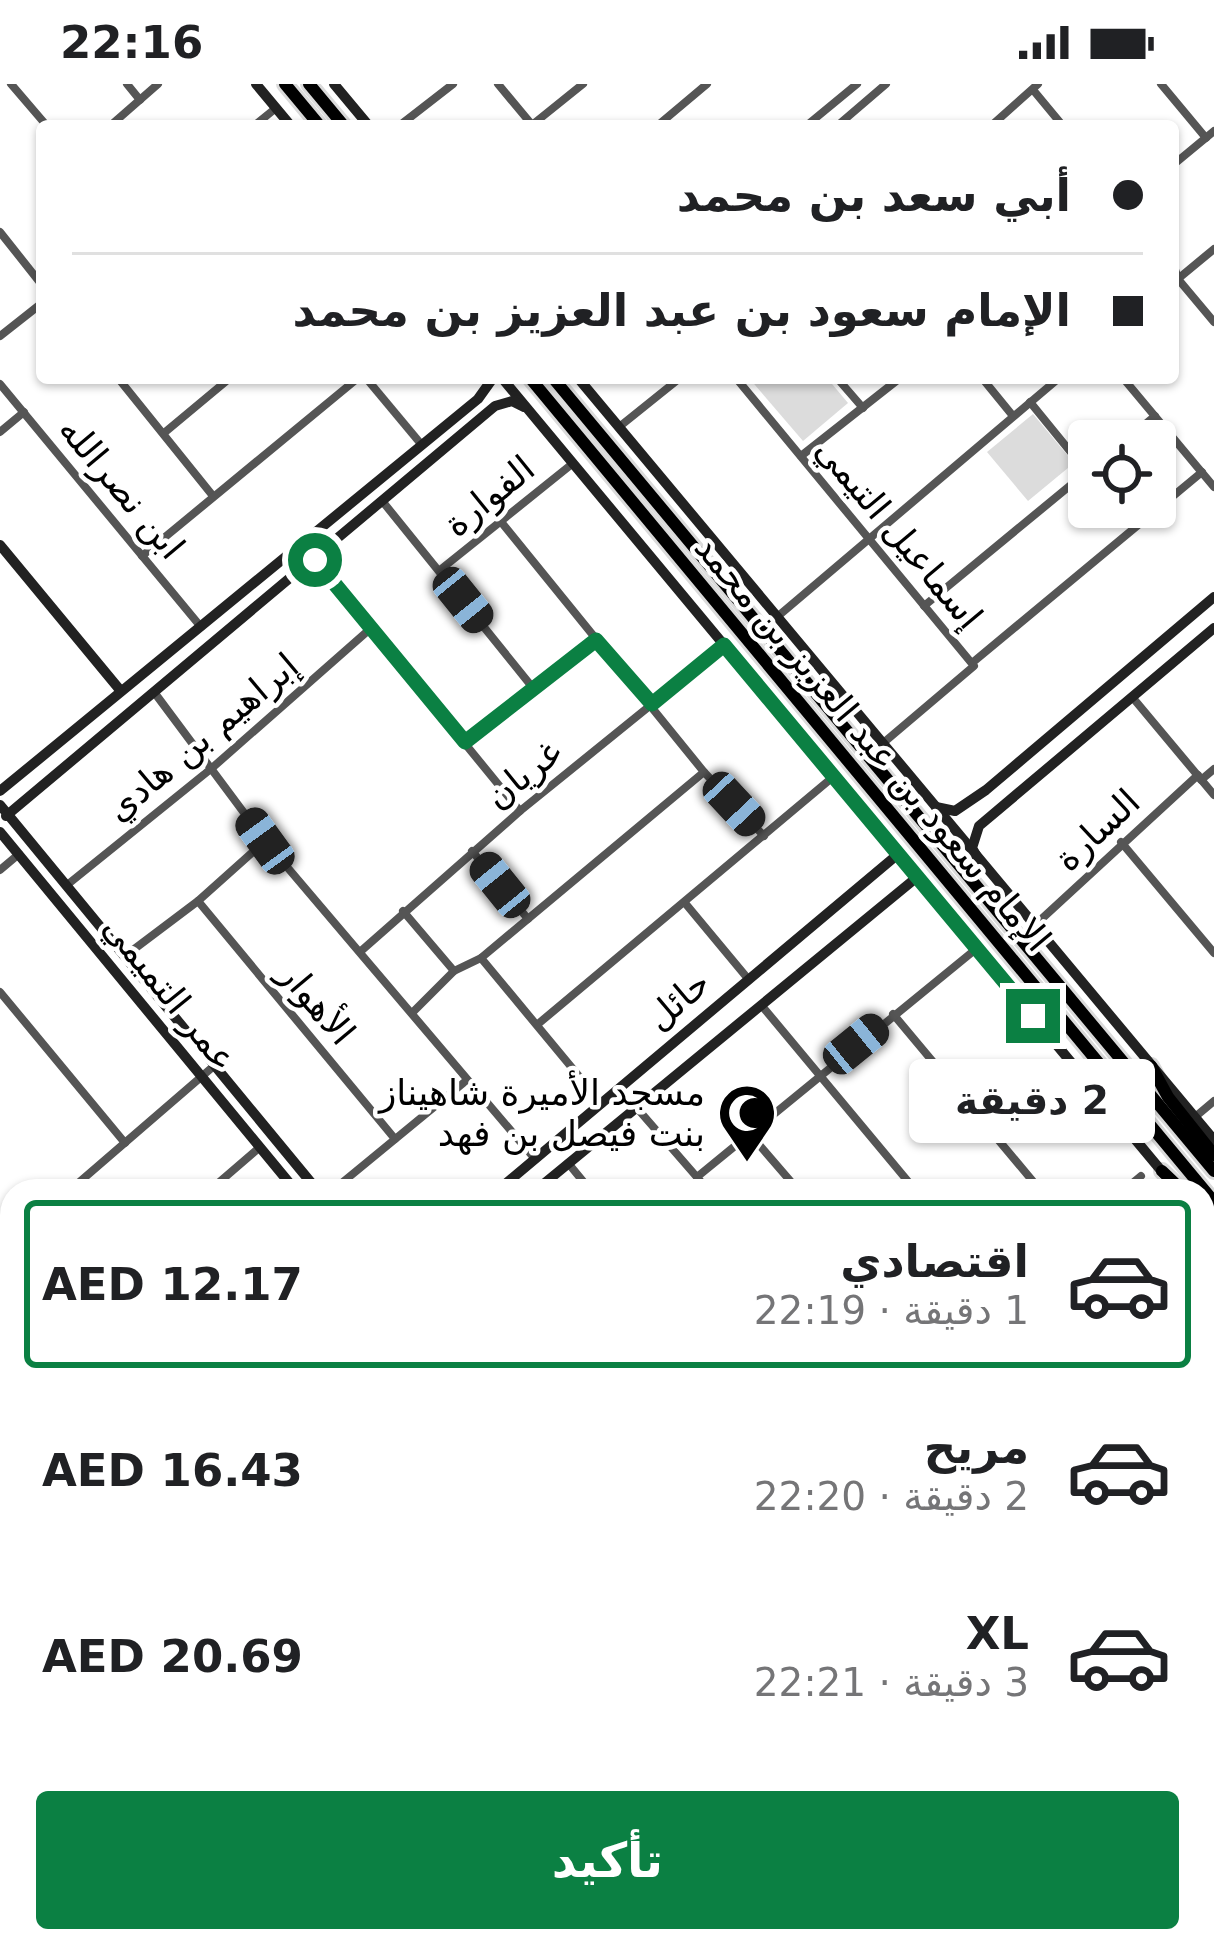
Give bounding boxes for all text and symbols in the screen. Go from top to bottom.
text: 22:16 [60,16,203,69]
text: أبي سعد بن محمد [677,169,1071,222]
text: الإمام سعود بن عبد العزيز بن محمد [292,284,1071,337]
street label: ابن نصرالله [50,409,193,568]
map controls [1068,420,1176,528]
button: locate [1068,420,1176,528]
street label: إسماعيل التيمي [807,429,991,637]
street label: الفوارة [436,447,543,545]
street label: الإمام سعود بن عبد العزيز بن محمد [686,527,1059,960]
route start [288,533,342,587]
car [426,561,500,639]
street label: إبراهيم بن هادي [98,645,307,830]
street label: غريان [477,731,570,818]
car [696,765,772,843]
street label: السارة [1046,781,1148,880]
car [229,801,301,881]
car [463,846,537,924]
street label: عمر التميمي [94,907,245,1080]
street label: الأهوار [269,950,365,1053]
street label: حائل [638,962,718,1038]
route end [1006,989,1060,1043]
car [817,1007,895,1081]
callout: 2 دقيقة [910,1058,1156,1142]
place label: مسجد الأميرة شاهيناز بنت فيصل بن فهد [377,1070,705,1155]
text: 2 دقيقة [955,1078,1109,1123]
mosque icon: مسجد الأميرة شاهيناز بنت فيصل بن فهد [716,1082,778,1164]
icon: car [1065,1230,1173,1338]
text: اقتصادي [840,1235,1029,1288]
text: AED 12.17 [42,1258,303,1311]
text: 1 دقيقة · 22:19 [754,1288,1029,1333]
icon: car [1065,1416,1173,1524]
text: مريح [924,1421,1029,1474]
text: AED 16.43 [42,1444,303,1497]
text: 2 دقيقة · 22:20 [754,1474,1029,1519]
icon: car [1065,1602,1173,1710]
text: XL [966,1607,1029,1660]
text: AED 20.69 [42,1630,303,1683]
text: 3 دقيقة · 22:21 [754,1660,1029,1705]
button: تأكيد [36,1791,1179,1929]

